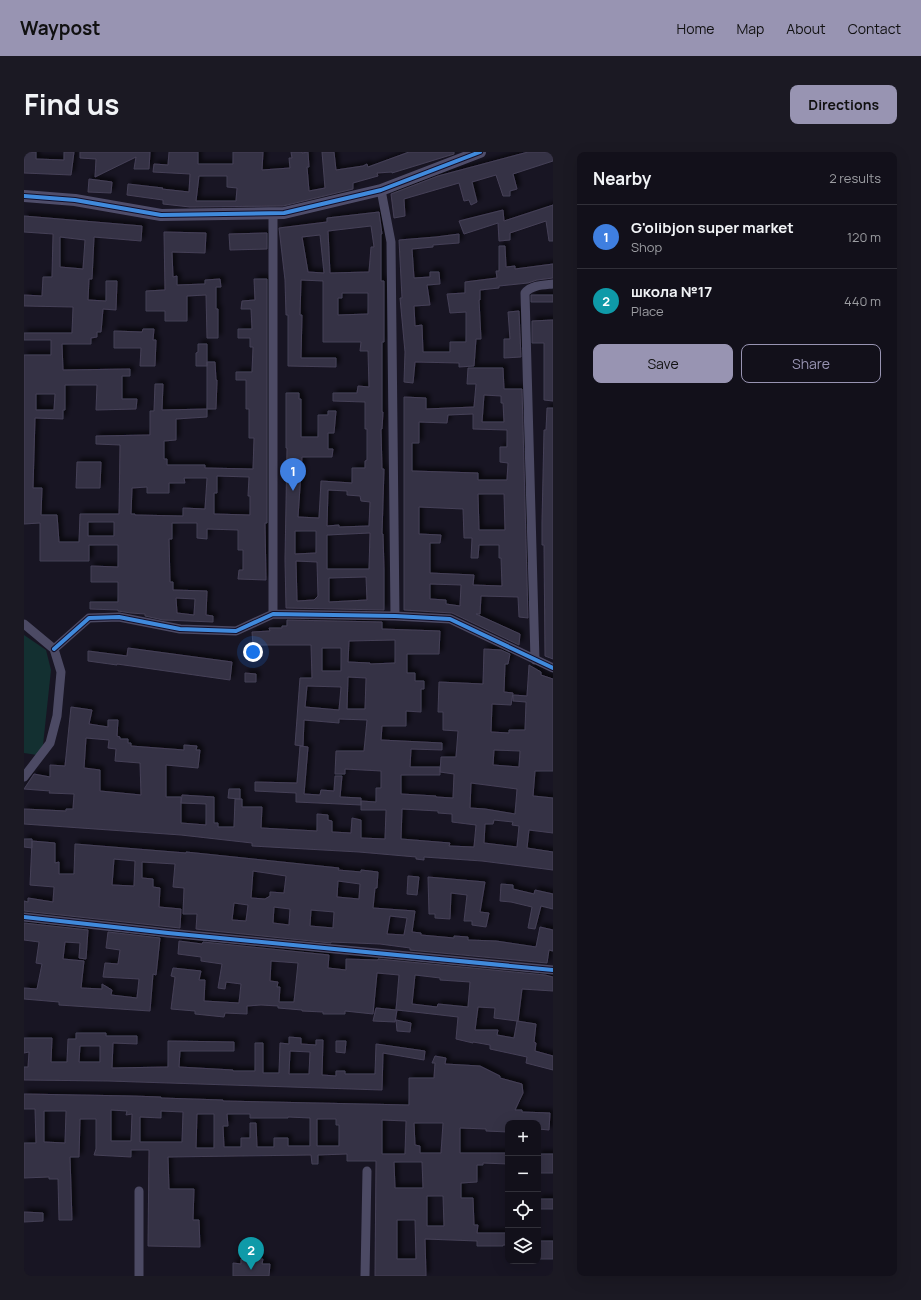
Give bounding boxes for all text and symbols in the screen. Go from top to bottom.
text: Waypost [20,15,100,41]
text: Home [677,19,714,38]
text: Map [736,19,764,38]
text: About [786,19,826,38]
text: Contact [848,19,901,38]
text: Find us [24,85,119,123]
button: Directions [790,85,897,124]
text: Nearby [593,167,651,190]
text: 2 results [829,169,881,187]
text: G'olibjon super market [631,217,794,238]
text: 1 [603,228,609,246]
text: 120 m [847,228,881,246]
text: Shop [631,238,662,256]
text: школа №17 [631,281,712,302]
text: 2 [602,292,610,310]
text: 440 m [844,292,881,310]
text: Place [631,302,664,320]
button: Save [593,344,733,383]
button: Share [741,344,881,383]
pin: 1 [280,458,306,491]
your location [243,642,263,662]
map controls [505,1120,541,1264]
button: + [505,1120,541,1156]
button: − [505,1156,541,1192]
button: locate [505,1192,541,1228]
button: layers [505,1228,541,1264]
pin: 2 [238,1237,264,1270]

